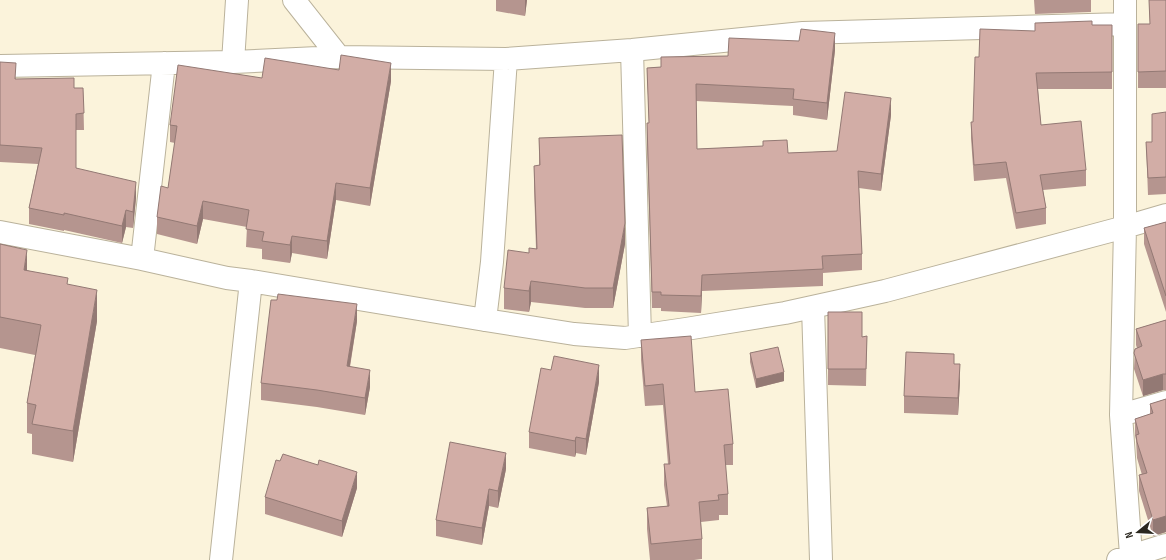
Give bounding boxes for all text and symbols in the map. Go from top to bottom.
north arrow [1118,512,1158,552]
text: N [1122,530,1136,540]

